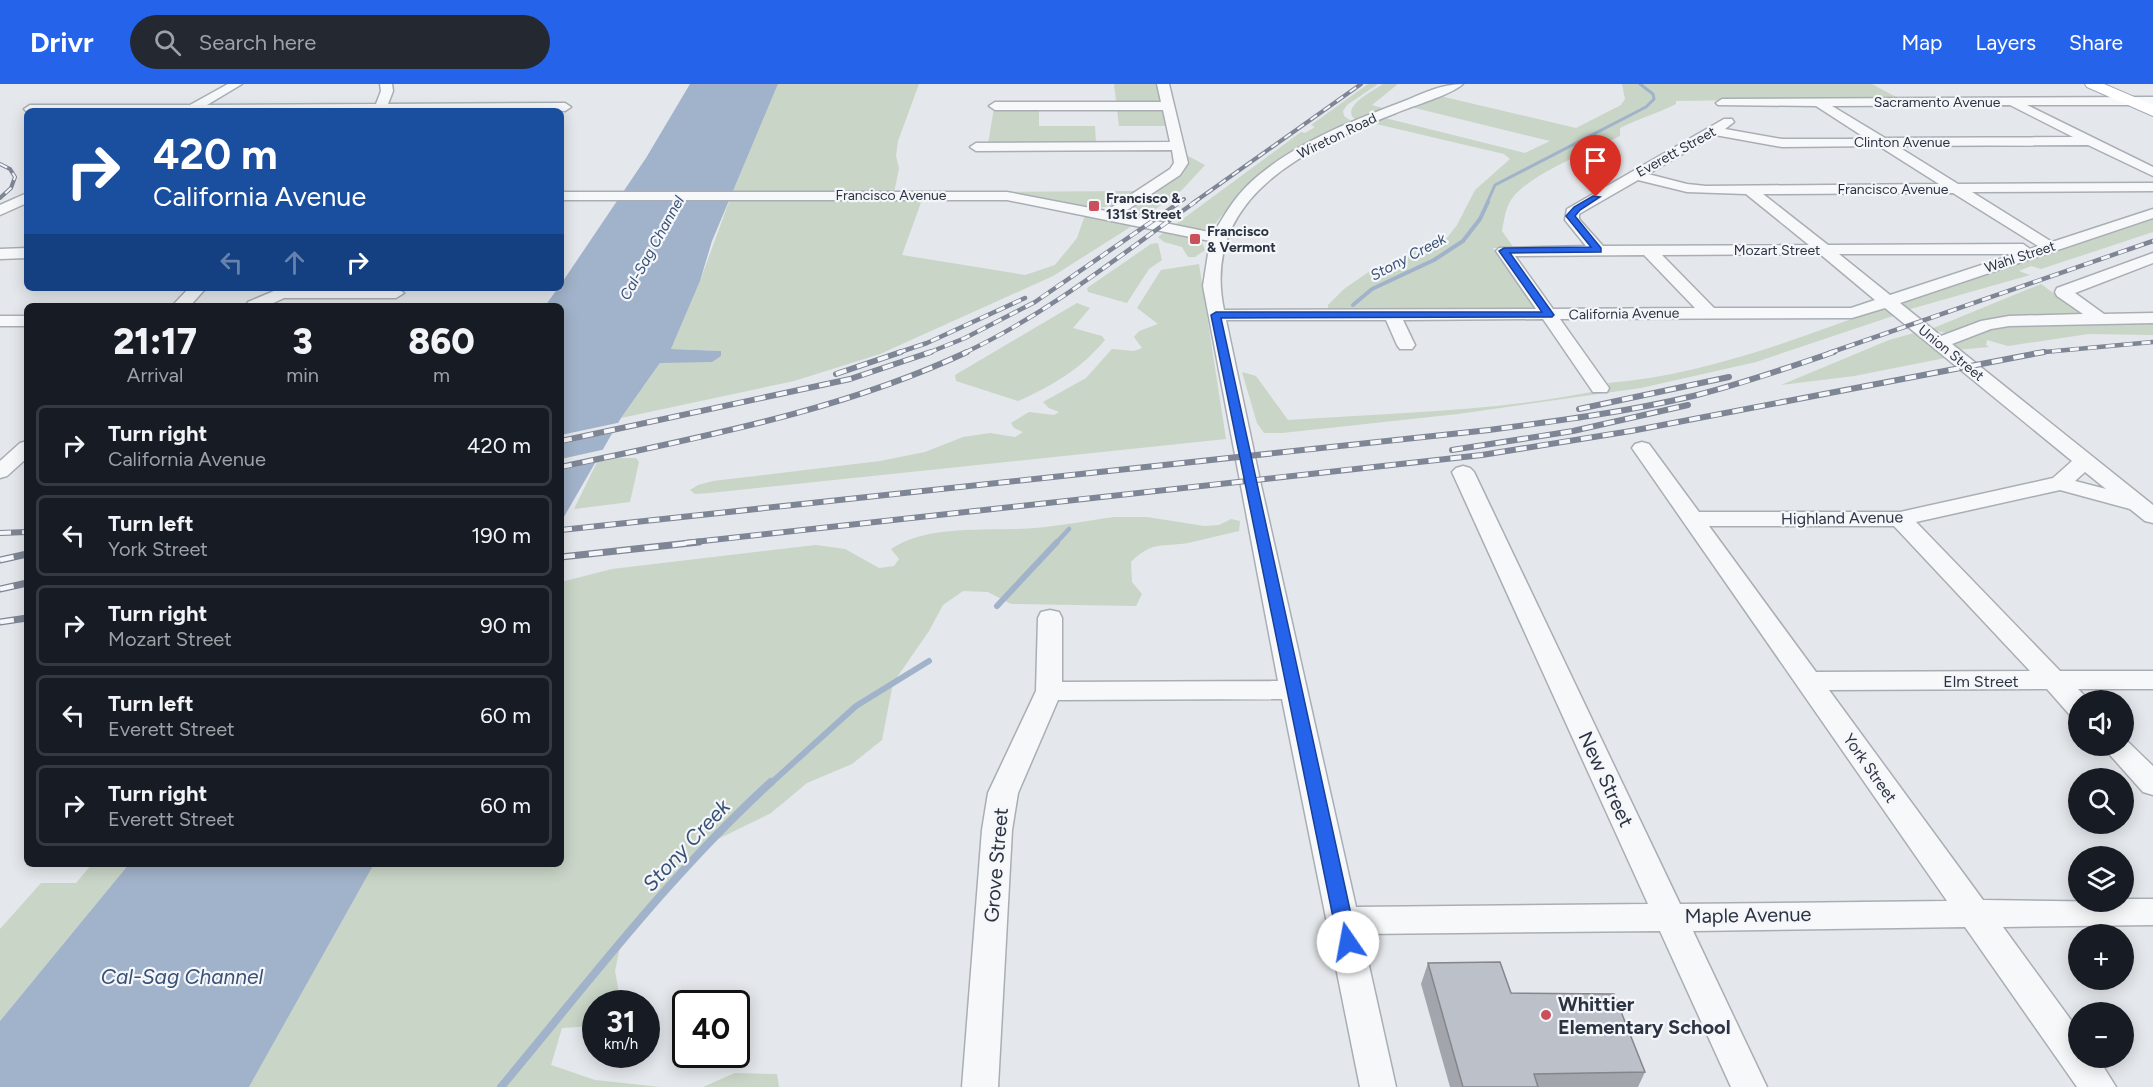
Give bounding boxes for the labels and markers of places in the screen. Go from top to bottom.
pin [1570,135,1621,197]
place label: Francisco & 131st Street [1106,190,1182,223]
marker: Francisco & 131st Street [1087,199,1101,213]
place label: Francisco & Vermont [1207,223,1276,256]
marker: Francisco & Vermont [1188,232,1202,246]
place label: Whittier Elementary School [1558,992,1731,1039]
marker: Whittier Elementary School [1539,1008,1553,1022]

